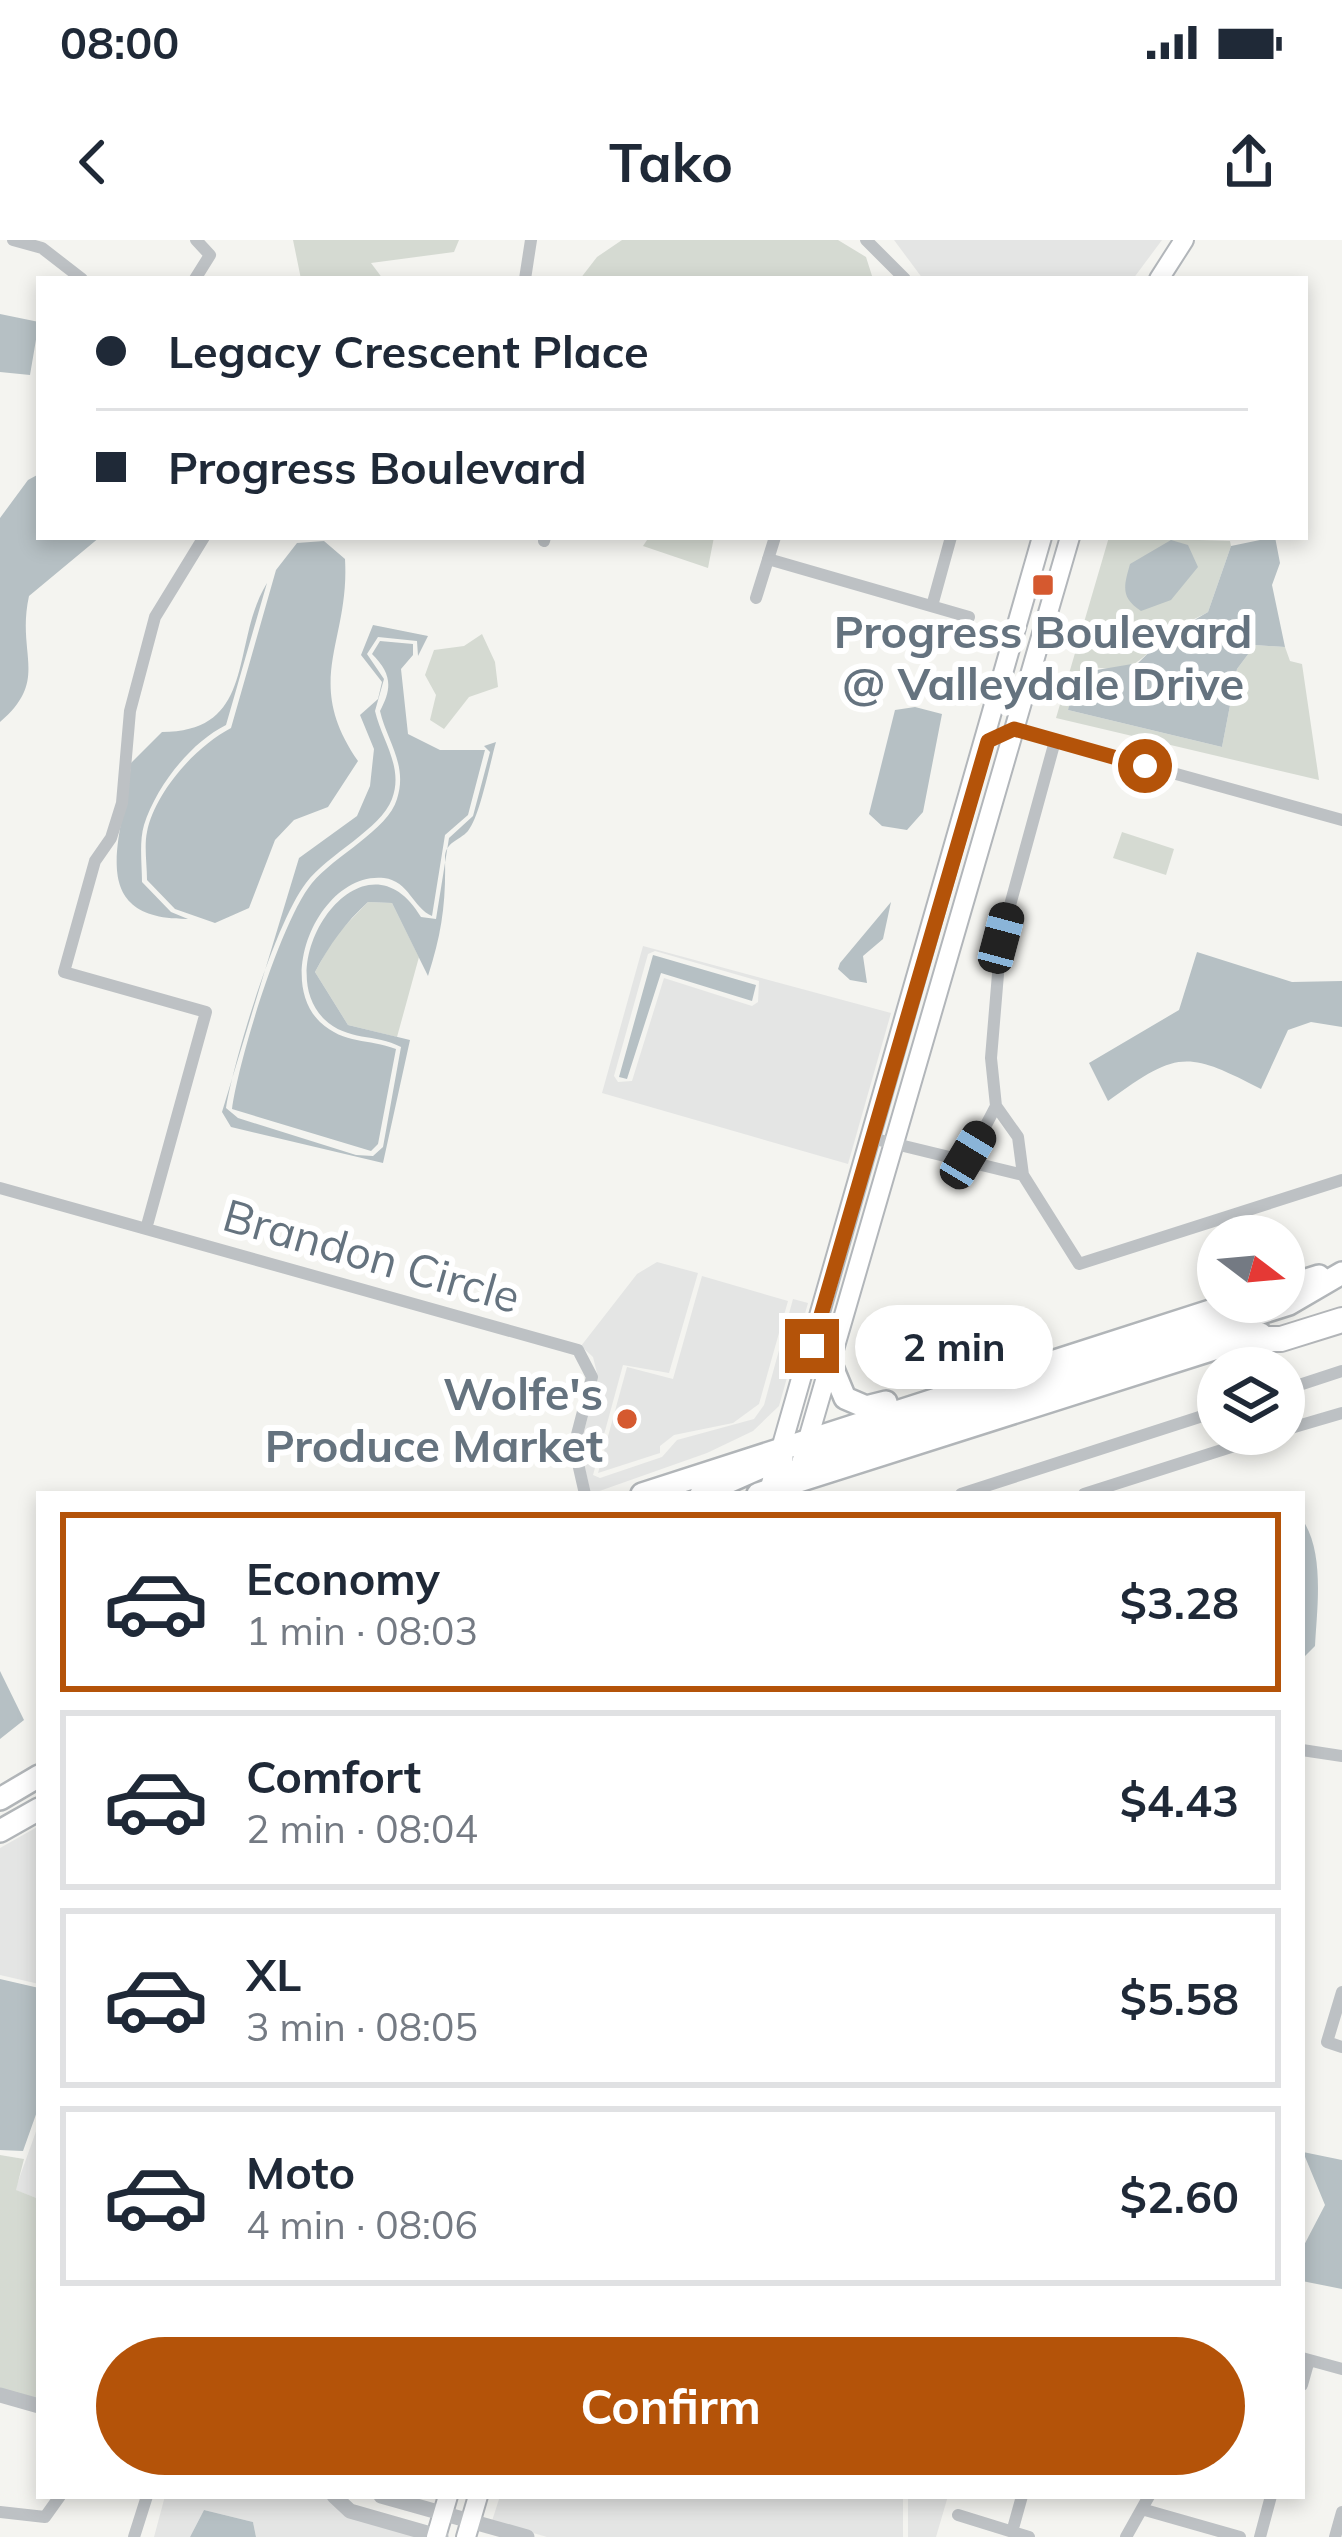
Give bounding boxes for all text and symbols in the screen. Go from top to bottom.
text: 08:00 [60,14,179,70]
text: Tako [609,128,733,196]
icon: back [60,129,126,195]
icon: share [1216,129,1282,195]
text: Legacy Crescent Place [168,323,649,379]
text: Progress Boulevard [168,439,587,495]
marker: Progress Boulevard @ Valleydale Drive [1030,572,1056,598]
place label: Progress Boulevard @ Valleydale Drive [834,603,1252,711]
route start [1118,739,1172,793]
car [974,899,1028,977]
car [934,1115,1002,1195]
street label: Brandon Circle [217,1186,527,1324]
north arrow [1197,1215,1305,1323]
map controls [1197,1215,1305,1455]
callout: 2 min [854,1304,1052,1388]
route end [785,1319,839,1373]
text: 2 min [903,1322,1005,1371]
button: layers [1197,1347,1305,1455]
place label: Wolfe's Produce Market [265,1365,603,1473]
marker: Wolfe's Produce Market [614,1406,640,1432]
icon: car [102,1548,210,1656]
text: Economy [246,1550,440,1606]
text: $3.28 [1120,1574,1239,1630]
text: 1 min · 08:03 [246,1606,478,1655]
icon: car [102,1746,210,1854]
text: Comfort [246,1748,421,1804]
text: $4.43 [1120,1772,1239,1828]
text: 2 min · 08:04 [246,1804,478,1853]
icon: car [102,1944,210,2052]
text: XL [246,1946,301,2002]
text: $5.58 [1120,1970,1239,2026]
text: 3 min · 08:05 [246,2002,478,2051]
icon: car [102,2142,210,2250]
text: Moto [246,2144,355,2200]
text: $2.60 [1120,2168,1239,2224]
text: 4 min · 08:06 [246,2200,478,2249]
button: Confirm [96,2337,1245,2475]

